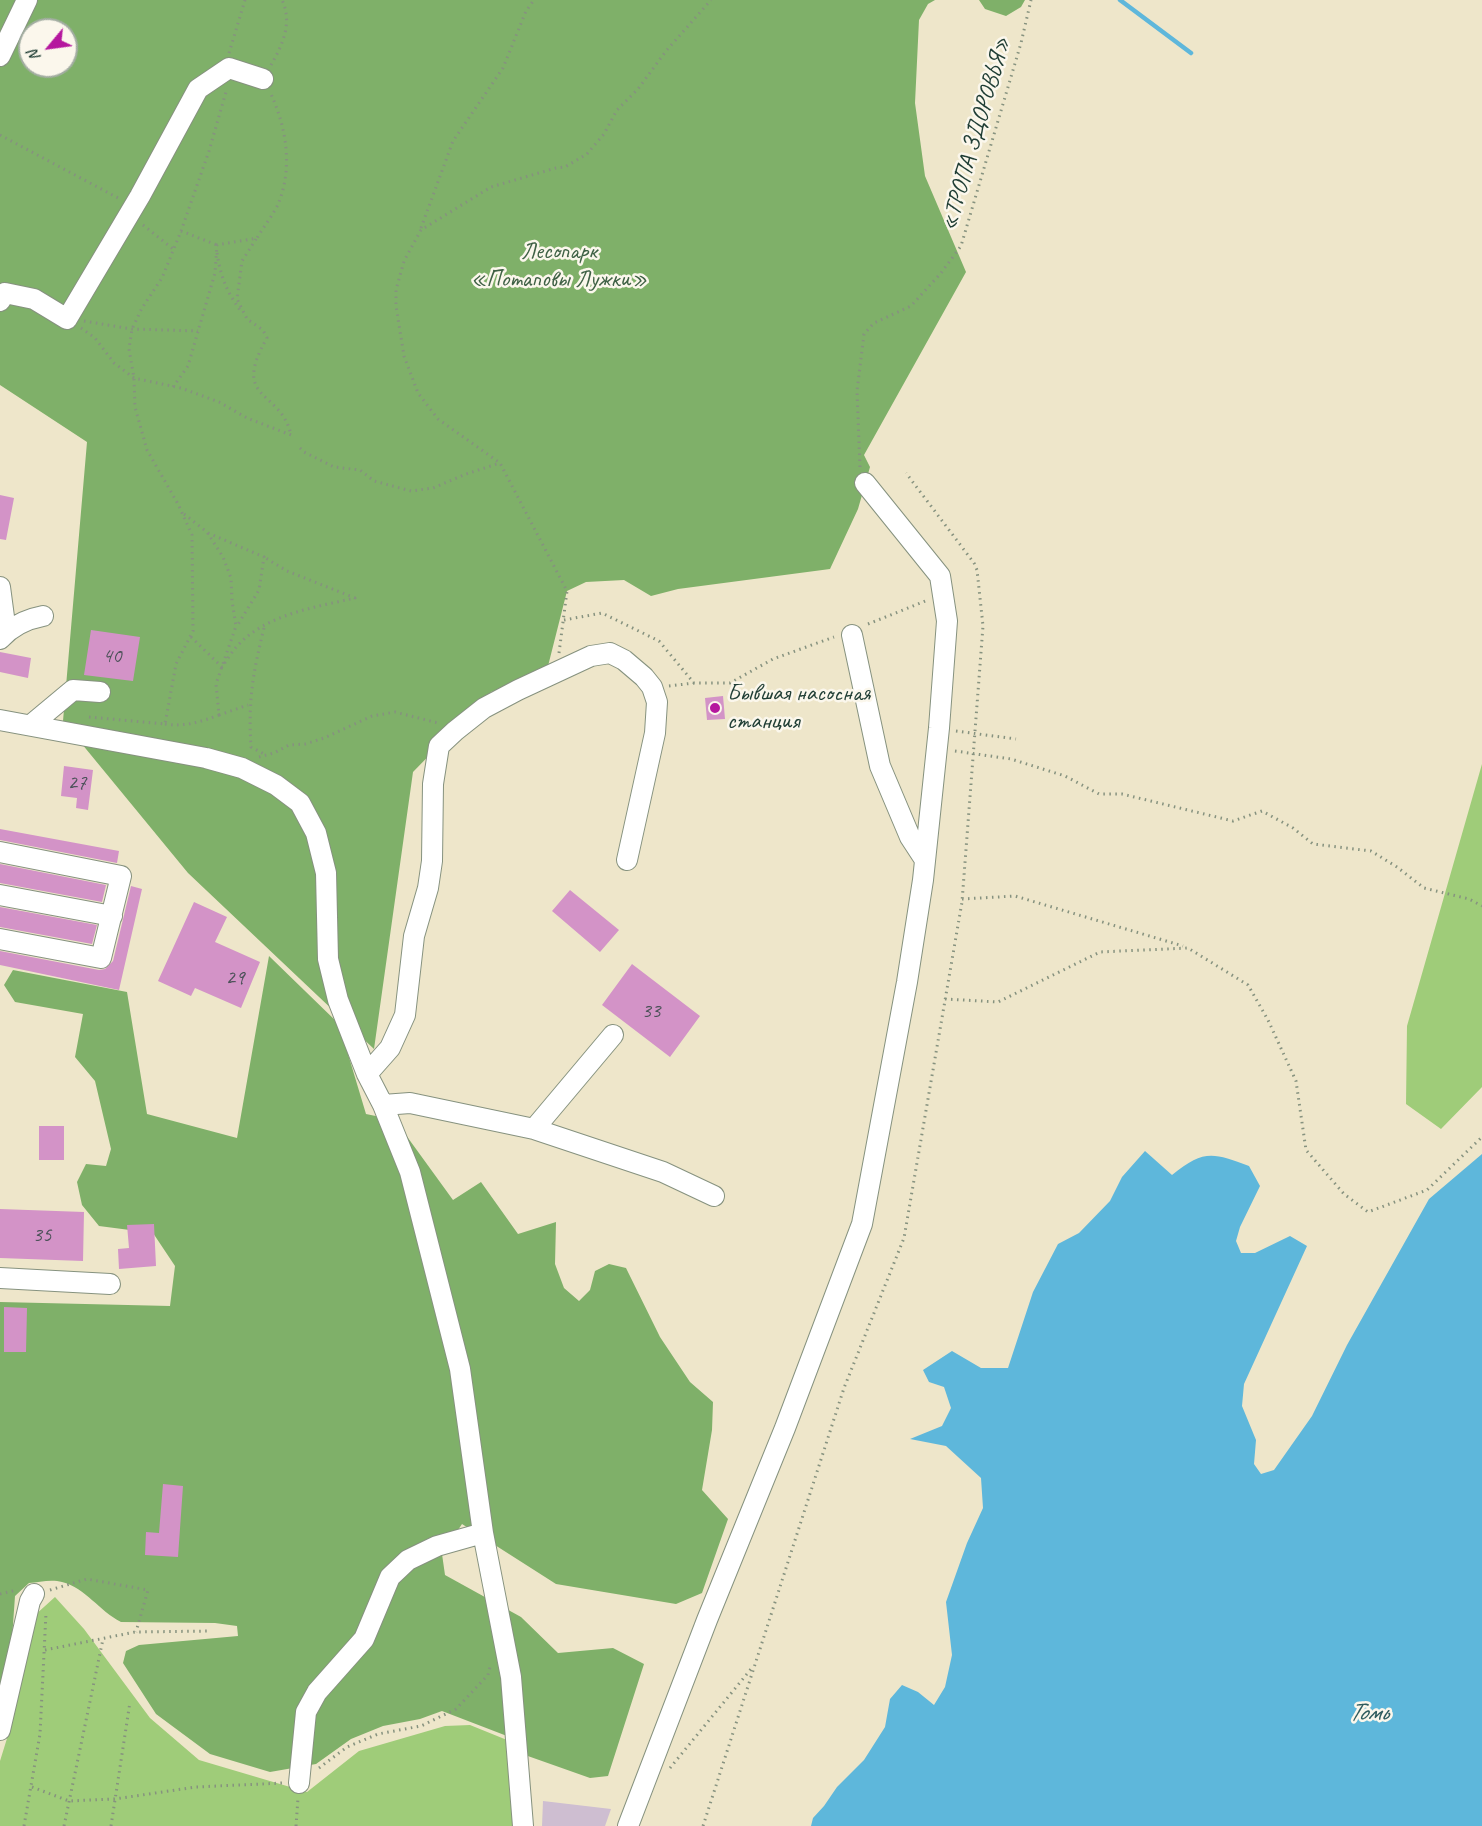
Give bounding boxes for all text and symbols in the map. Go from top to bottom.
north arrow [18,18,78,78]
street label: «ТРОПА ЗДОРОВЬЯ» [935,34,1017,234]
text: N [23,47,45,65]
park label: Лесопарк «Потаповы Лужки» [471,238,647,294]
house number: 40 [103,643,121,669]
place label: Бывшая насосная станция [727,680,870,736]
marker: Бывшая насосная станция [708,701,722,715]
house number: 27 [68,770,86,796]
house number: 29 [226,965,244,991]
house number: 33 [642,998,660,1024]
house number: 35 [33,1222,51,1248]
water label: Томь [1349,1697,1387,1729]

